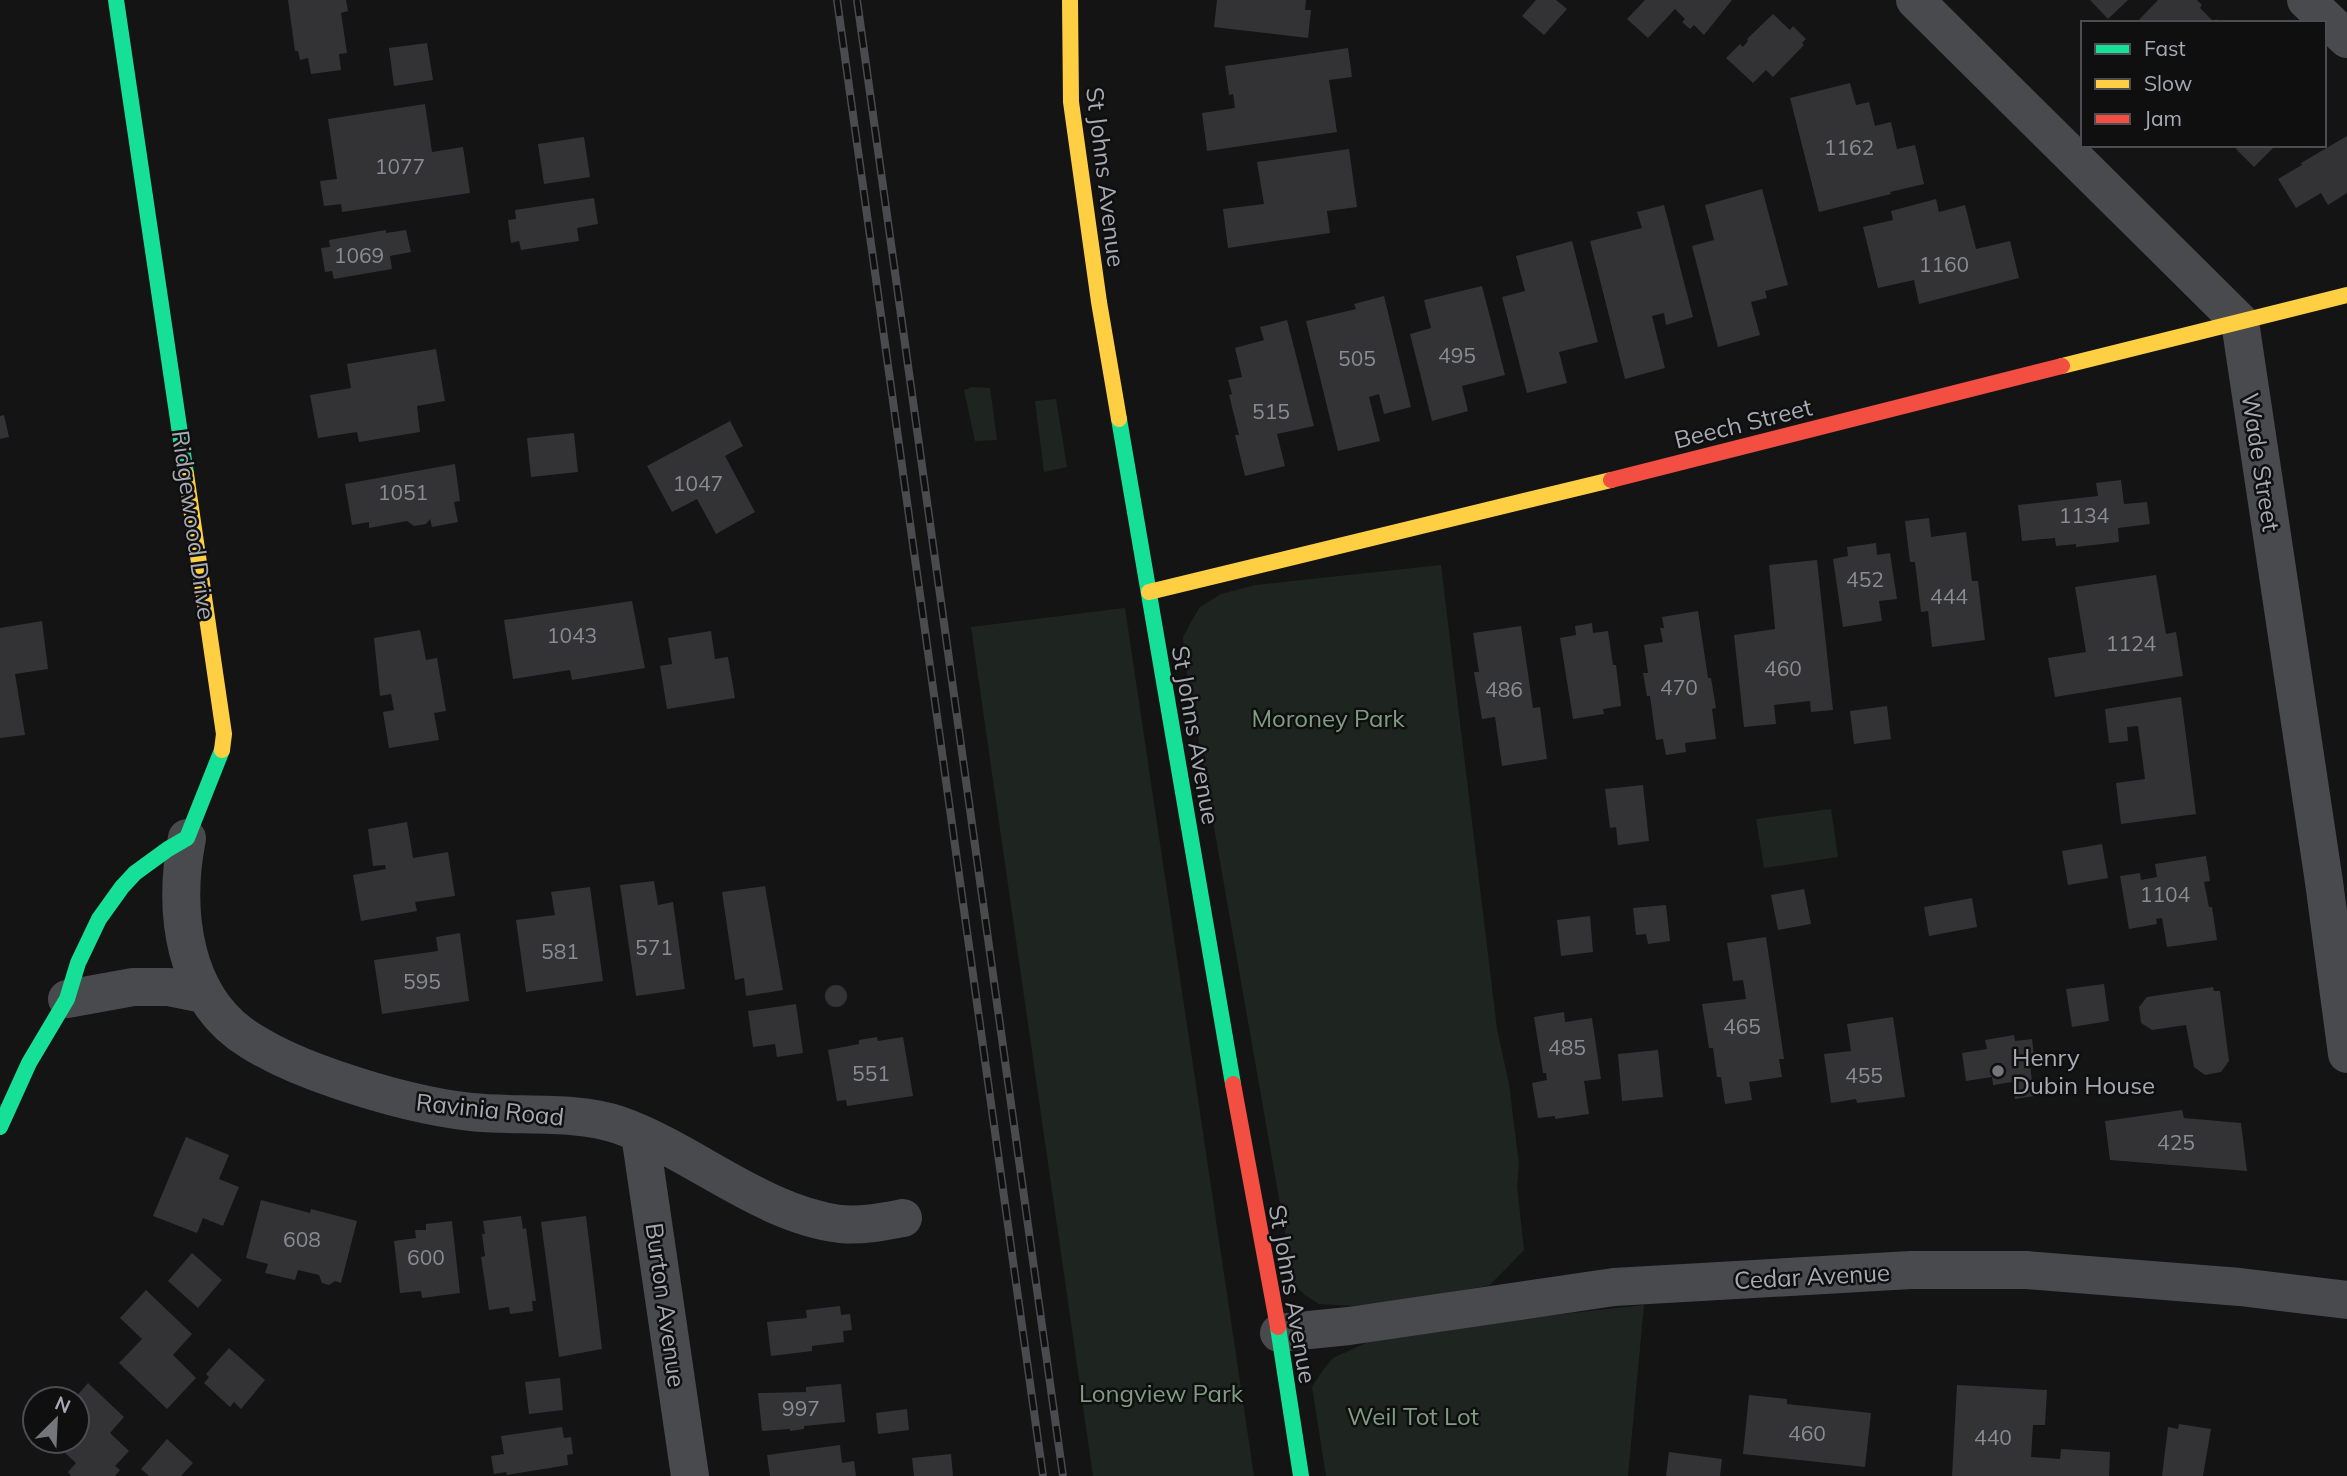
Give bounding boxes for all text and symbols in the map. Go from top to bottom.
legend [2081,21,2326,147]
text: Fast [2144,35,2186,61]
text: Slow [2144,70,2192,96]
street label: St Johns Avenue [1080,85,1132,269]
text: Jam [2144,105,2182,131]
house number: 1162 [1824,134,1874,160]
house number: 1077 [375,153,425,179]
house number: 1069 [334,242,384,268]
house number: 1160 [1919,251,1969,277]
house number: 495 [1438,342,1476,368]
house number: 505 [1338,345,1376,371]
street label: Beech Street [1671,391,1815,455]
street label: Wade Street [2235,391,2287,533]
house number: 515 [1252,398,1290,424]
street label: Ridgewood Drive [166,428,222,622]
house number: 1047 [673,470,723,496]
house number: 1051 [378,479,428,505]
house number: 1134 [2059,502,2110,528]
house number: 452 [1846,566,1884,592]
house number: 444 [1930,583,1968,609]
house number: 1043 [547,622,597,648]
house number: 1124 [2106,630,2157,656]
street label: St Johns Avenue [1166,643,1226,827]
house number: 460 [1764,655,1802,681]
house number: 470 [1660,674,1698,700]
house number: 486 [1485,676,1523,702]
park label: Moroney Park [1251,703,1405,733]
house number: 1104 [2140,881,2191,907]
house number: 571 [635,934,673,960]
house number: 581 [541,938,579,964]
house number: 595 [403,968,441,994]
house number: 465 [1723,1013,1761,1039]
house number: 485 [1548,1034,1586,1060]
place label: Henry Dubin House [2012,1042,2155,1100]
house number: 551 [852,1060,890,1086]
house number: 455 [1845,1062,1883,1088]
marker: Henry Dubin House [1990,1063,2006,1079]
street label: Ravinia Road [415,1086,565,1132]
house number: 425 [2157,1129,2195,1155]
street label: St Johns Avenue [1263,1202,1323,1386]
street label: Burton Avenue [640,1221,692,1389]
house number: 608 [283,1226,321,1252]
house number: 600 [407,1244,445,1270]
street label: Cedar Avenue [1733,1257,1891,1295]
park label: Longview Park [1079,1378,1244,1408]
north arrow [21,1385,91,1455]
text: N [51,1391,74,1418]
house number: 997 [782,1395,820,1421]
park label: Weil Tot Lot [1347,1401,1479,1431]
house number: 460 [1788,1420,1826,1446]
house number: 440 [1974,1424,2012,1450]

